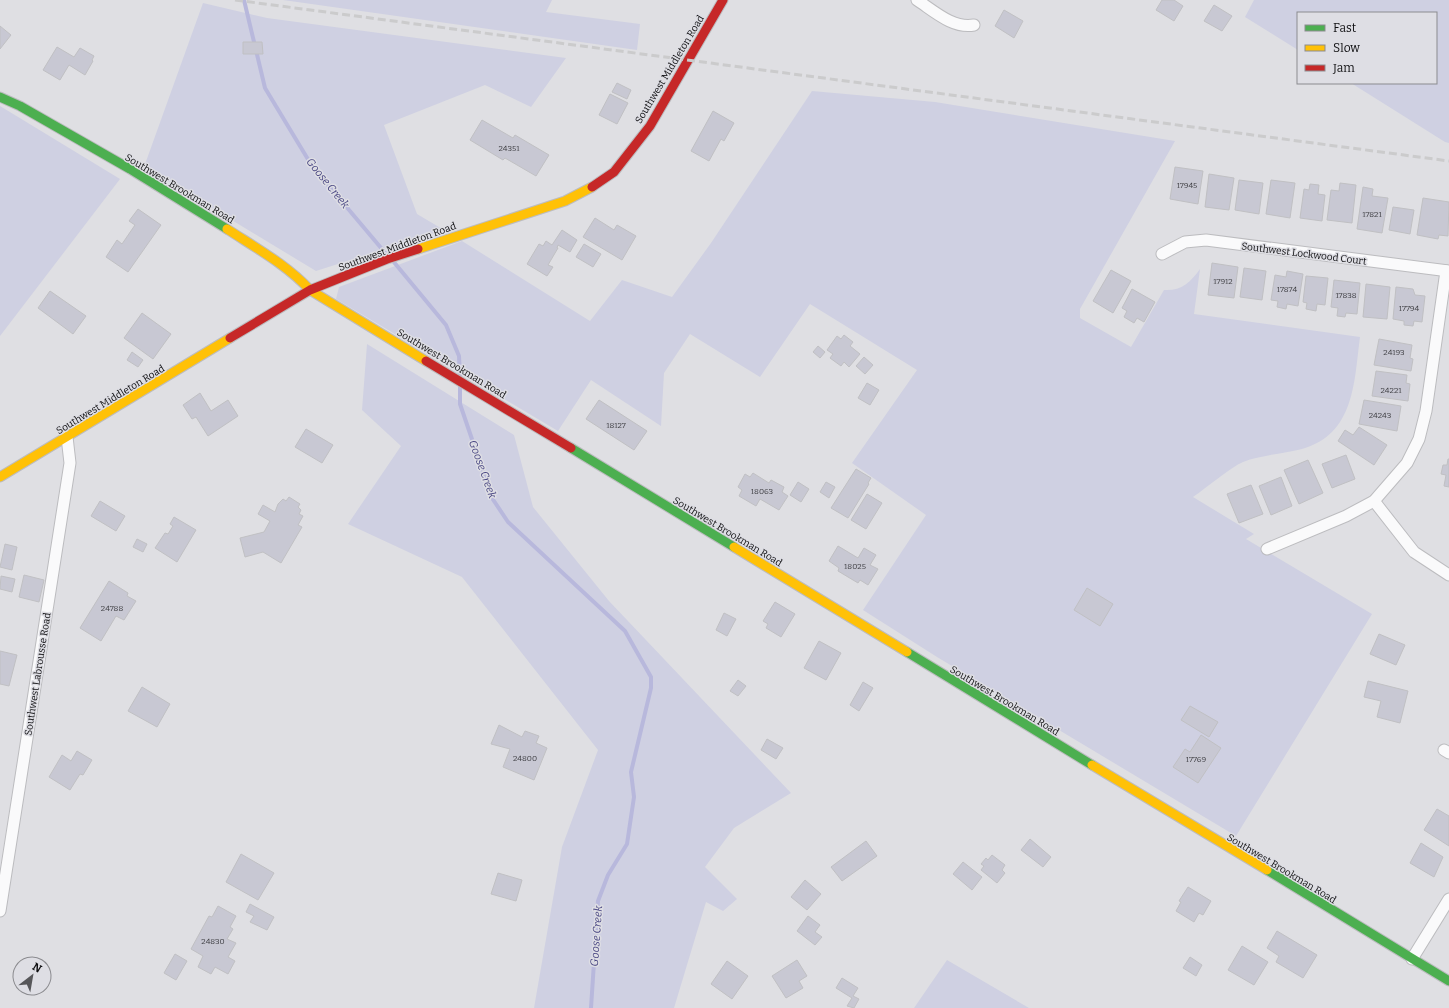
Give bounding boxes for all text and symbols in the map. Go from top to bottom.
legend [1297,12,1437,84]
street label: Southwest Middleton Road [633,13,707,126]
text: Fast [1333,21,1357,35]
text: Slow [1333,41,1360,55]
text: Jam [1332,61,1355,75]
house number: 24351 [498,144,520,153]
street label: Southwest Brookman Road [123,151,236,226]
water label: Goose Creek [303,156,352,212]
house number: 17945 [1177,181,1197,190]
house number: 17821 [1362,210,1382,219]
street label: Southwest Middleton Road [337,220,458,274]
street label: Southwest Lockwood Court [1241,240,1368,268]
house number: 17912 [1213,277,1233,286]
house number: 17874 [1277,285,1298,294]
house number: 17838 [1335,291,1357,300]
house number: 17794 [1399,304,1420,313]
street label: Southwest Brookman Road [395,326,508,401]
house number: 24193 [1383,348,1405,357]
street label: Southwest Middleton Road [54,363,167,437]
house number: 24221 [1381,386,1402,395]
house number: 24243 [1369,411,1392,420]
house number: 18127 [606,421,626,430]
water label: Goose Creek [466,438,499,501]
house number: 18063 [751,487,774,496]
street label: Southwest Brookman Road [671,494,784,569]
house number: 18025 [844,562,866,571]
house number: 24788 [101,604,123,613]
street label: Southwest Labrousse Road [22,612,54,736]
street label: Southwest Brookman Road [948,663,1061,738]
house number: 24800 [513,754,537,763]
house number: 17769 [1186,755,1207,764]
street label: Southwest Brookman Road [1225,831,1338,906]
water label: Goose Creek [588,904,605,967]
house number: 24830 [201,937,225,946]
north arrow [12,956,52,996]
text: N [30,960,44,976]

